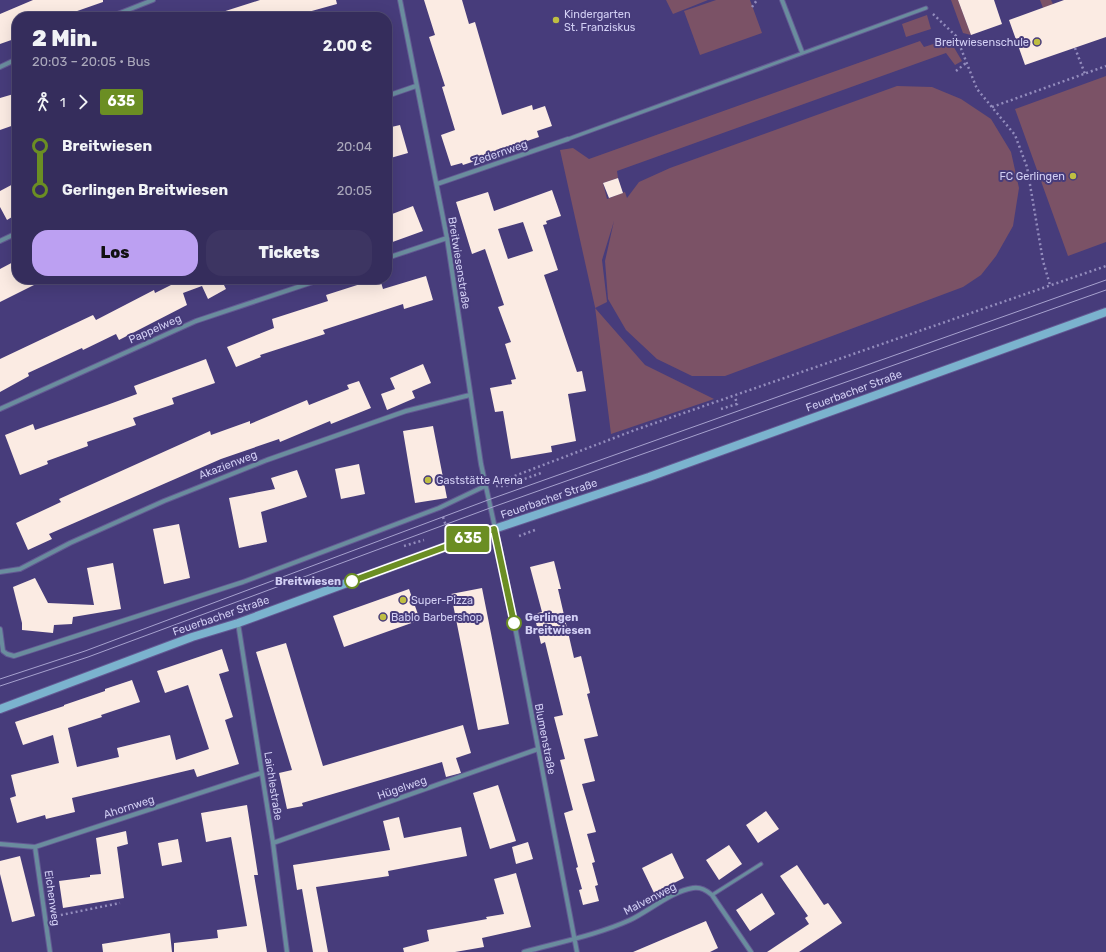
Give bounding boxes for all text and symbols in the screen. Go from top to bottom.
place label: Kindergarten St. Franziskus [564,8,636,34]
marker: Kindergarten St. Franziskus [551,15,561,25]
text: 2 Min. [32,25,98,52]
place label: Breitwiesenschule [935,36,1029,49]
text: 2.00 € [323,37,372,55]
marker: Breitwiesenschule [1032,37,1042,47]
text: 20:03 – 20:05 · Bus [32,54,150,69]
icon: walk [32,91,54,113]
icon: forward [72,91,94,113]
text: 635 [108,93,135,110]
text: 1 [60,95,66,110]
text: Breitwiesen [62,137,152,155]
street label: Zedernweg [471,137,529,169]
text: 20:04 [336,139,372,154]
place label: FC Gerlingen [999,170,1065,183]
marker: FC Gerlingen [1068,171,1078,181]
text: Gerlingen Breitwiesen [62,181,228,199]
text: 20:05 [337,183,372,198]
street label: Breitwiesenstraße [445,216,473,310]
button: Los [32,230,198,276]
button: Tickets [206,230,372,276]
street label: Pappelweg [127,312,183,346]
street label: Feuerbacher Straße [804,368,904,414]
street label: Akazienweg [197,448,259,482]
place label: Gaststätte Arena [436,474,523,487]
marker: Gaststätte Arena [423,475,433,485]
street label: Feuerbacher Straße [499,476,599,522]
line badge: 635 [445,526,491,552]
text: 635 [454,530,482,547]
marker: Breitwiesen [344,573,360,589]
place label: Breitwiesen [275,575,341,588]
street label: Feuerbacher Straße [171,593,271,639]
place label: Super-Pizza [411,594,473,607]
marker: Super-Pizza [398,595,408,605]
place label: Bablo Barbershop [391,611,482,624]
place label: Gerlingen Breitwiesen [525,611,591,637]
marker: Bablo Barbershop [378,612,388,622]
marker: Gerlingen Breitwiesen [506,615,522,631]
street label: Blumenstraße [532,702,558,776]
street label: Laichlestraße [261,751,285,821]
street label: Hügelweg [376,774,428,802]
street label: Ahornweg [102,793,156,821]
street label: Eichenweg [42,869,62,927]
street label: Malvenweg [621,880,679,918]

